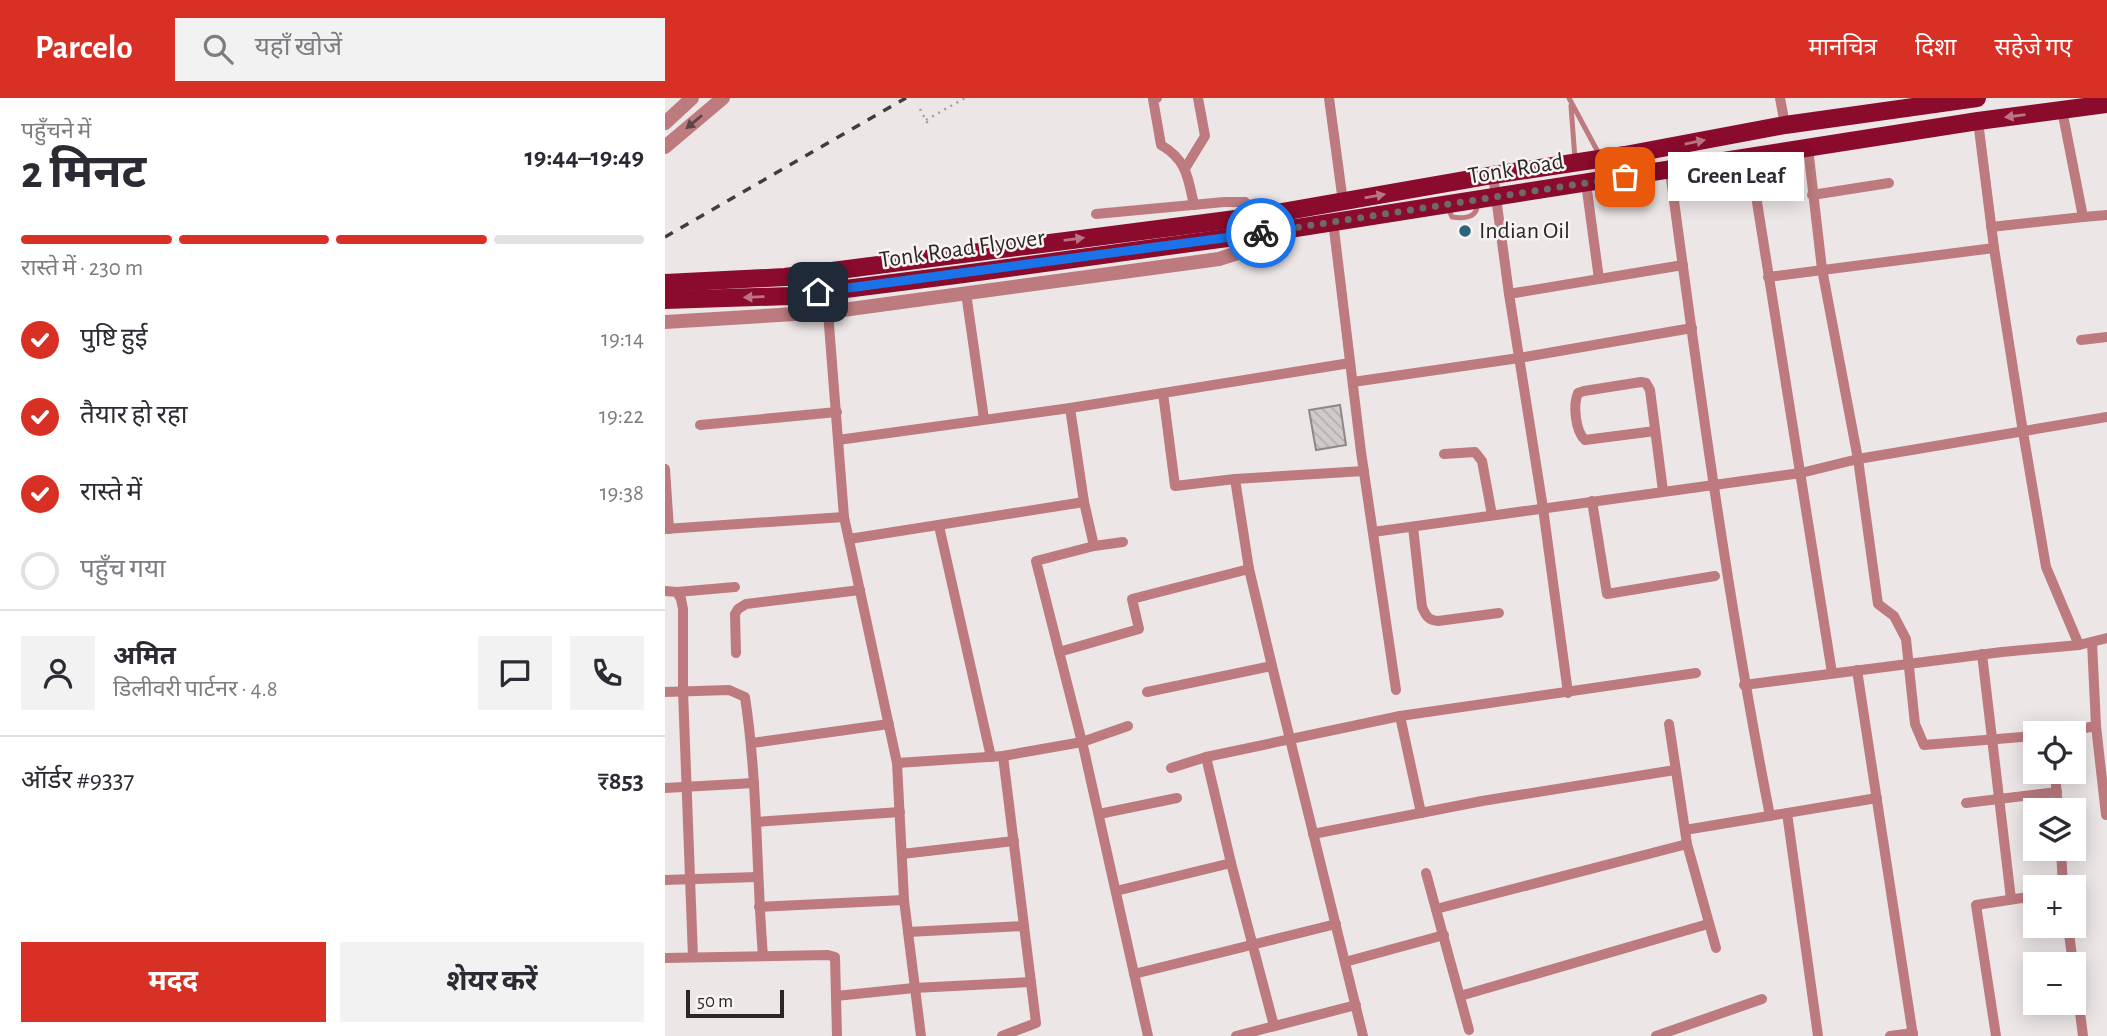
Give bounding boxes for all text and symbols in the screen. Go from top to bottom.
search box [175,18,665,81]
icon: search [199,30,237,68]
text: Parcelo [35,32,133,65]
text: यहाँ खोजें [255,34,342,60]
text: मानचित्र [1808,36,1877,60]
text: दिशा [1915,36,1956,60]
text: सहेजे गए [1994,36,2072,60]
one-way arrow [2004,111,2026,122]
one-way arrow [685,114,702,129]
text: पहुँचने में [21,120,91,143]
one-way arrow [1684,136,1706,147]
text: 19:44–19:49 [524,144,644,170]
pin [1595,147,1655,207]
text: 2 मिनट [21,150,146,196]
street label: Tonk Road [1466,150,1566,188]
callout: Green Leaf [1667,153,1803,202]
icon: bag [1606,158,1644,196]
text: Green Leaf [1687,165,1785,188]
one-way arrow [1364,191,1386,202]
courier [1226,198,1296,268]
icon: bike [1242,214,1280,252]
place label: Indian Oil [1479,219,1570,243]
marker: Indian Oil [1457,223,1473,239]
street label: Tonk Road Flyover [878,225,1047,273]
one-way arrow [1063,234,1085,245]
text: रास्ते में · 230 m [21,257,143,280]
pin [788,262,848,322]
icon: home [799,273,837,311]
one-way arrow [743,291,765,303]
icon: check [21,321,59,359]
text: पुष्टि हुई [80,325,148,351]
text: 19:14 [601,328,644,351]
icon: check [21,398,59,436]
text: तैयार हो रहा [80,402,188,428]
text: 19:22 [599,405,644,428]
icon: check [21,475,59,513]
text: रास्ते में [80,479,142,505]
text: 19:38 [600,482,644,505]
text: पहुँच गया [80,556,166,582]
button: person [21,636,95,710]
button: chat [478,636,552,710]
button: phone [570,636,644,710]
text: अमित [113,643,176,669]
text: डिलीवरी पार्टनर · 4.8 [113,678,278,701]
map controls [2023,721,2086,1015]
button: locate [2023,721,2086,784]
text: ऑर्डर #9337 [21,767,134,793]
text: ₹853 [598,768,644,794]
button: layers [2023,798,2086,861]
button: + [2023,875,2086,938]
button: मदद [21,942,326,1022]
button: शेयर करें [340,942,644,1022]
button: − [2023,952,2086,1015]
scale bar [686,987,784,1019]
text: 50 m [697,992,733,1011]

